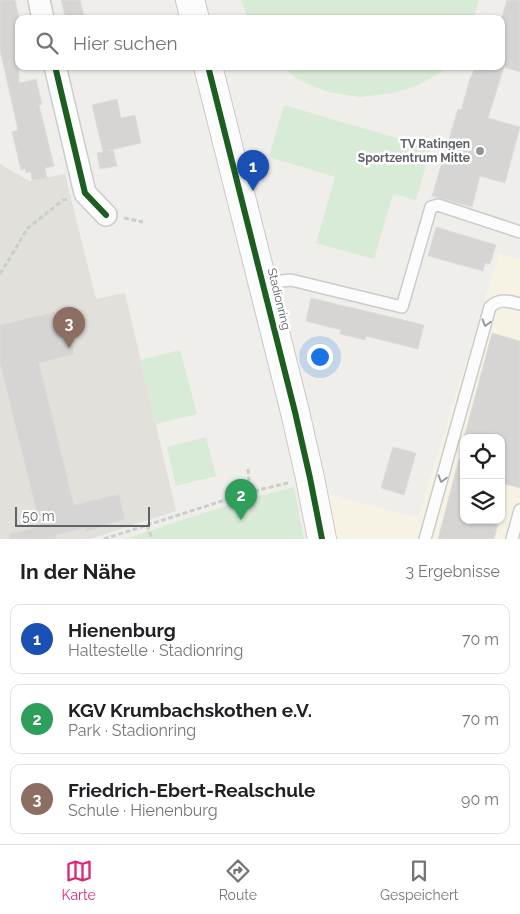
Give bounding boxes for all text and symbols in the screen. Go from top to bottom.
search box [15,15,505,70]
icon: search [33,29,61,57]
text: Hier suchen [73,32,178,54]
place label: TV Ratingen Sportzentrum Mitte [358,137,470,165]
marker: TV Ratingen Sportzentrum Mitte [474,145,486,157]
pin: 1 [237,150,269,191]
street label: Stadionring [265,267,293,331]
pin: 3 [53,307,85,348]
one-way arrow [481,318,492,327]
your location [307,344,333,370]
map controls [460,434,505,524]
button: locate [460,434,505,479]
one-way arrow [437,475,448,483]
pin: 2 [225,479,257,520]
button: layers [460,479,505,524]
scale bar [15,504,150,527]
text: 50 m [22,508,55,524]
text: In der Nähe [20,559,136,584]
text: 3 Ergebnisse [406,562,500,581]
text: Hienenburg [68,619,176,641]
text: 1 [33,630,41,649]
text: 70 m [462,630,499,649]
text: Haltestelle · Stadionring [68,641,243,660]
text: KGV Krumbachskothen e.V. [68,699,312,721]
text: 2 [32,710,42,729]
text: 70 m [462,710,499,729]
text: Park · Stadionring [68,721,196,740]
text: Friedrich-Ebert-Realschule [68,779,315,801]
text: 3 [33,790,41,809]
text: 90 m [461,790,499,809]
text: Schule · Hienenburg [68,801,218,820]
tab: Karte [61,857,96,903]
tab: Route [219,857,257,903]
tab: Gespeichert [380,857,459,903]

